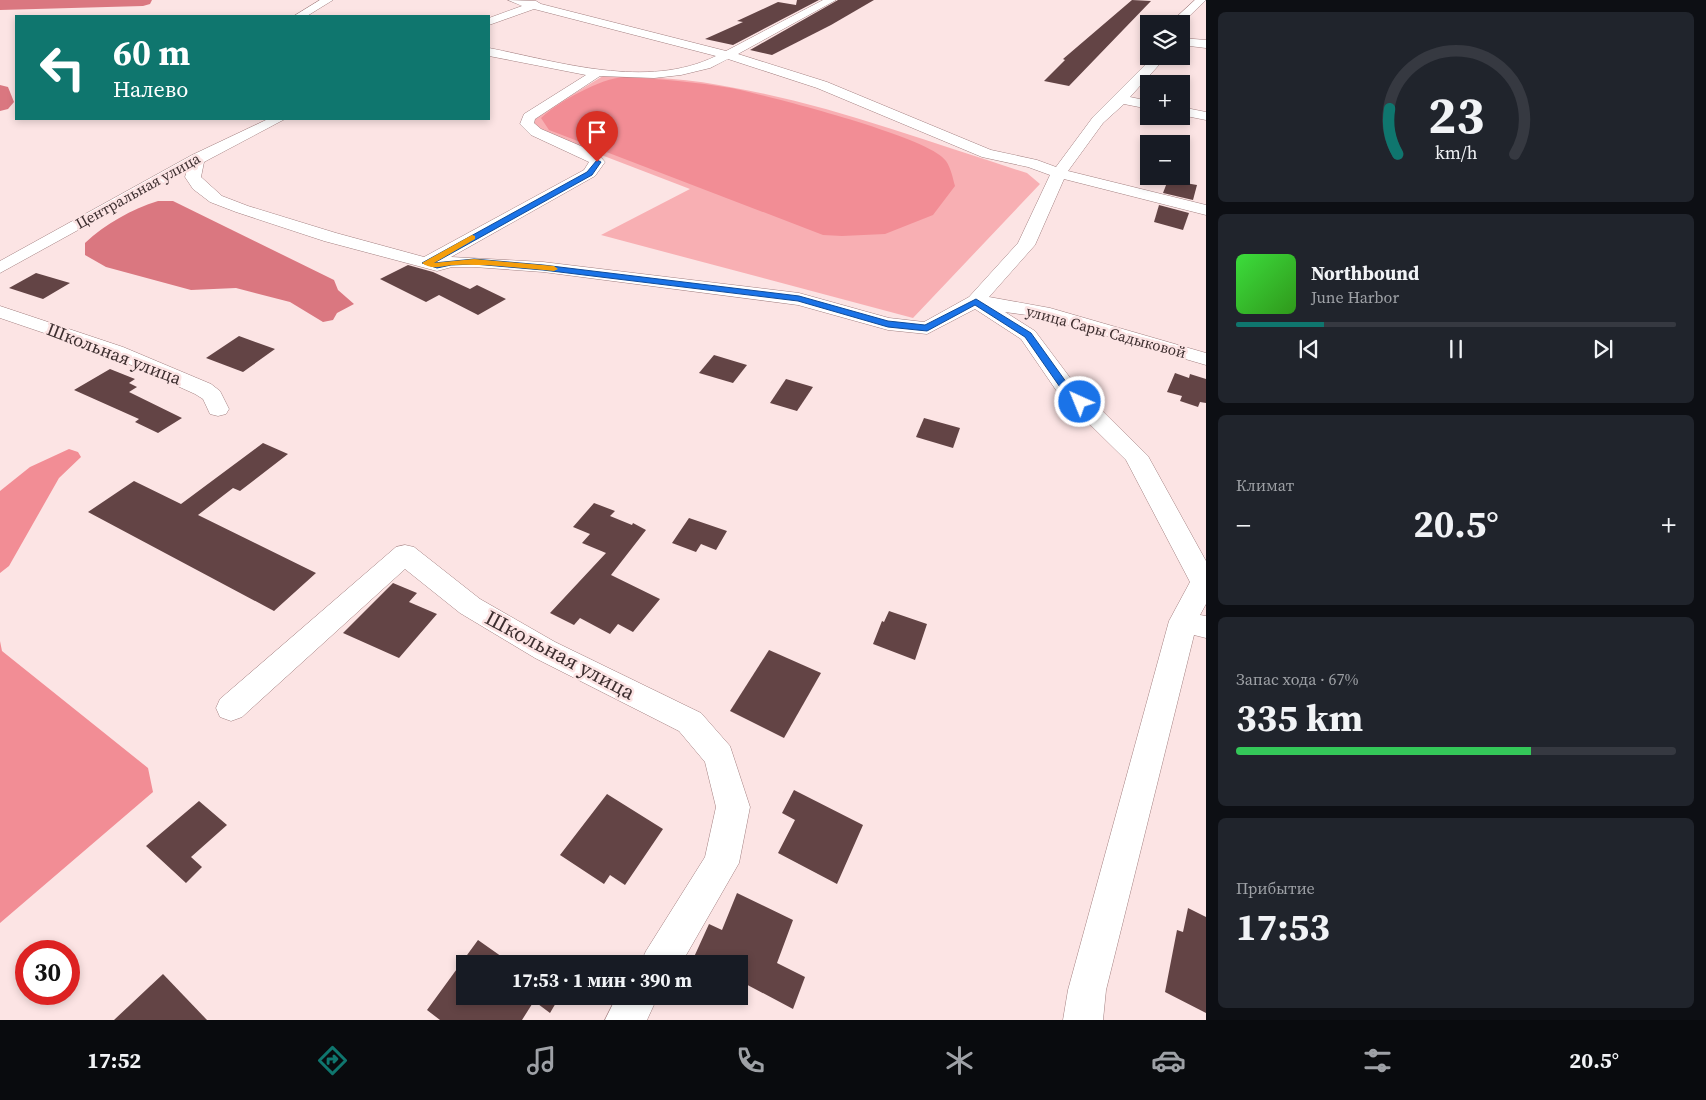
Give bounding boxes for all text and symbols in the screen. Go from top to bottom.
map controls [1140,15,1190,185]
button: layers [1140,15,1190,65]
text: 60 m [113,29,190,77]
icon: left [30,35,95,100]
text: Налево [113,74,188,104]
button: + [1140,75,1190,125]
text: 23 [1428,79,1484,150]
pin [576,111,618,162]
icon: arrive [583,118,611,146]
button: − [1140,135,1190,185]
text: km/h [1435,140,1478,165]
street label: Центральная улица [72,147,204,234]
text: Northbound [1311,260,1419,286]
text: June Harbor [1311,286,1399,308]
street label: улица Сары Садыковой [1024,300,1189,363]
street label: Школьная улица [43,316,186,391]
icon: previous [1295,335,1323,363]
icon: pause [1442,335,1470,363]
icon: next [1589,335,1617,363]
position arrow [1053,375,1105,427]
text: Климат [1236,474,1294,496]
text: 20.5° [1413,498,1499,550]
text: − [1236,506,1251,544]
text: + [1661,506,1676,544]
street label: Школьная улица [480,603,641,706]
text: Запас хода · 67% [1236,668,1359,690]
text: 335 km [1236,692,1363,744]
text: Прибытие [1236,877,1315,899]
text: 17:53 [1236,901,1330,953]
speed limit sign: 30 [15,940,80,1005]
text: 17:53 · 1 мин · 390 m [512,967,692,993]
icon: directions [315,1043,350,1078]
icon: music [524,1043,559,1078]
icon: phone [733,1043,768,1078]
icon: climate [942,1043,977,1078]
icon: car [1151,1043,1186,1078]
icon: filters [1360,1043,1395,1078]
text: 17:52 [87,1045,141,1075]
text: 20.5° [1569,1045,1619,1075]

